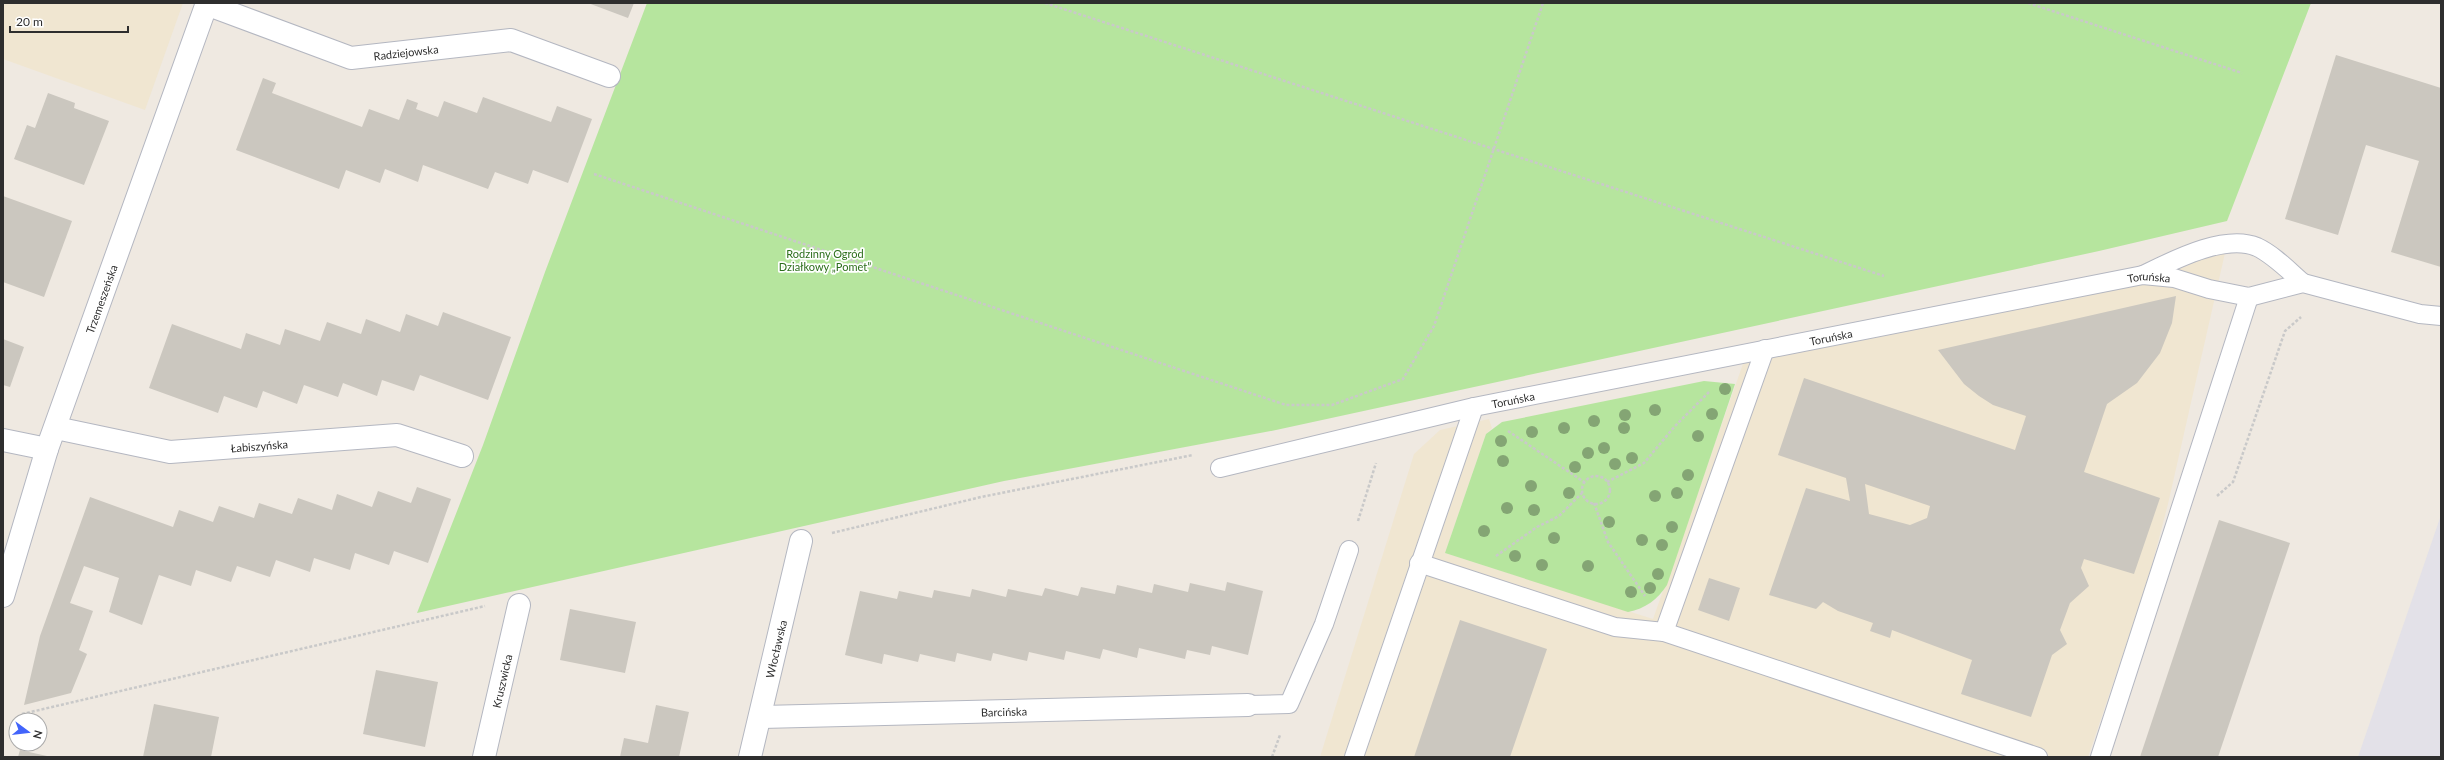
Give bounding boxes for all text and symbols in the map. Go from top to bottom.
scale bar [10,8,128,34]
text: 20 m [16,14,43,29]
street label: Radziejowska [373,42,439,62]
park label: Rodzinny Ogród Działkowy „Pomet” [779,247,871,273]
street label: Trzemeszeńska [83,263,119,335]
street label: Toruńska [2126,268,2171,284]
street label: Toruńska [1808,326,1854,347]
street label: Toruńska [1490,389,1536,410]
street label: Łabiszyńska [230,437,288,454]
street label: Włocławska [762,619,789,679]
street label: Kruszwicka [489,653,514,709]
street label: Barcińska [981,704,1027,718]
north arrow [8,712,48,752]
text: N [31,729,46,740]

